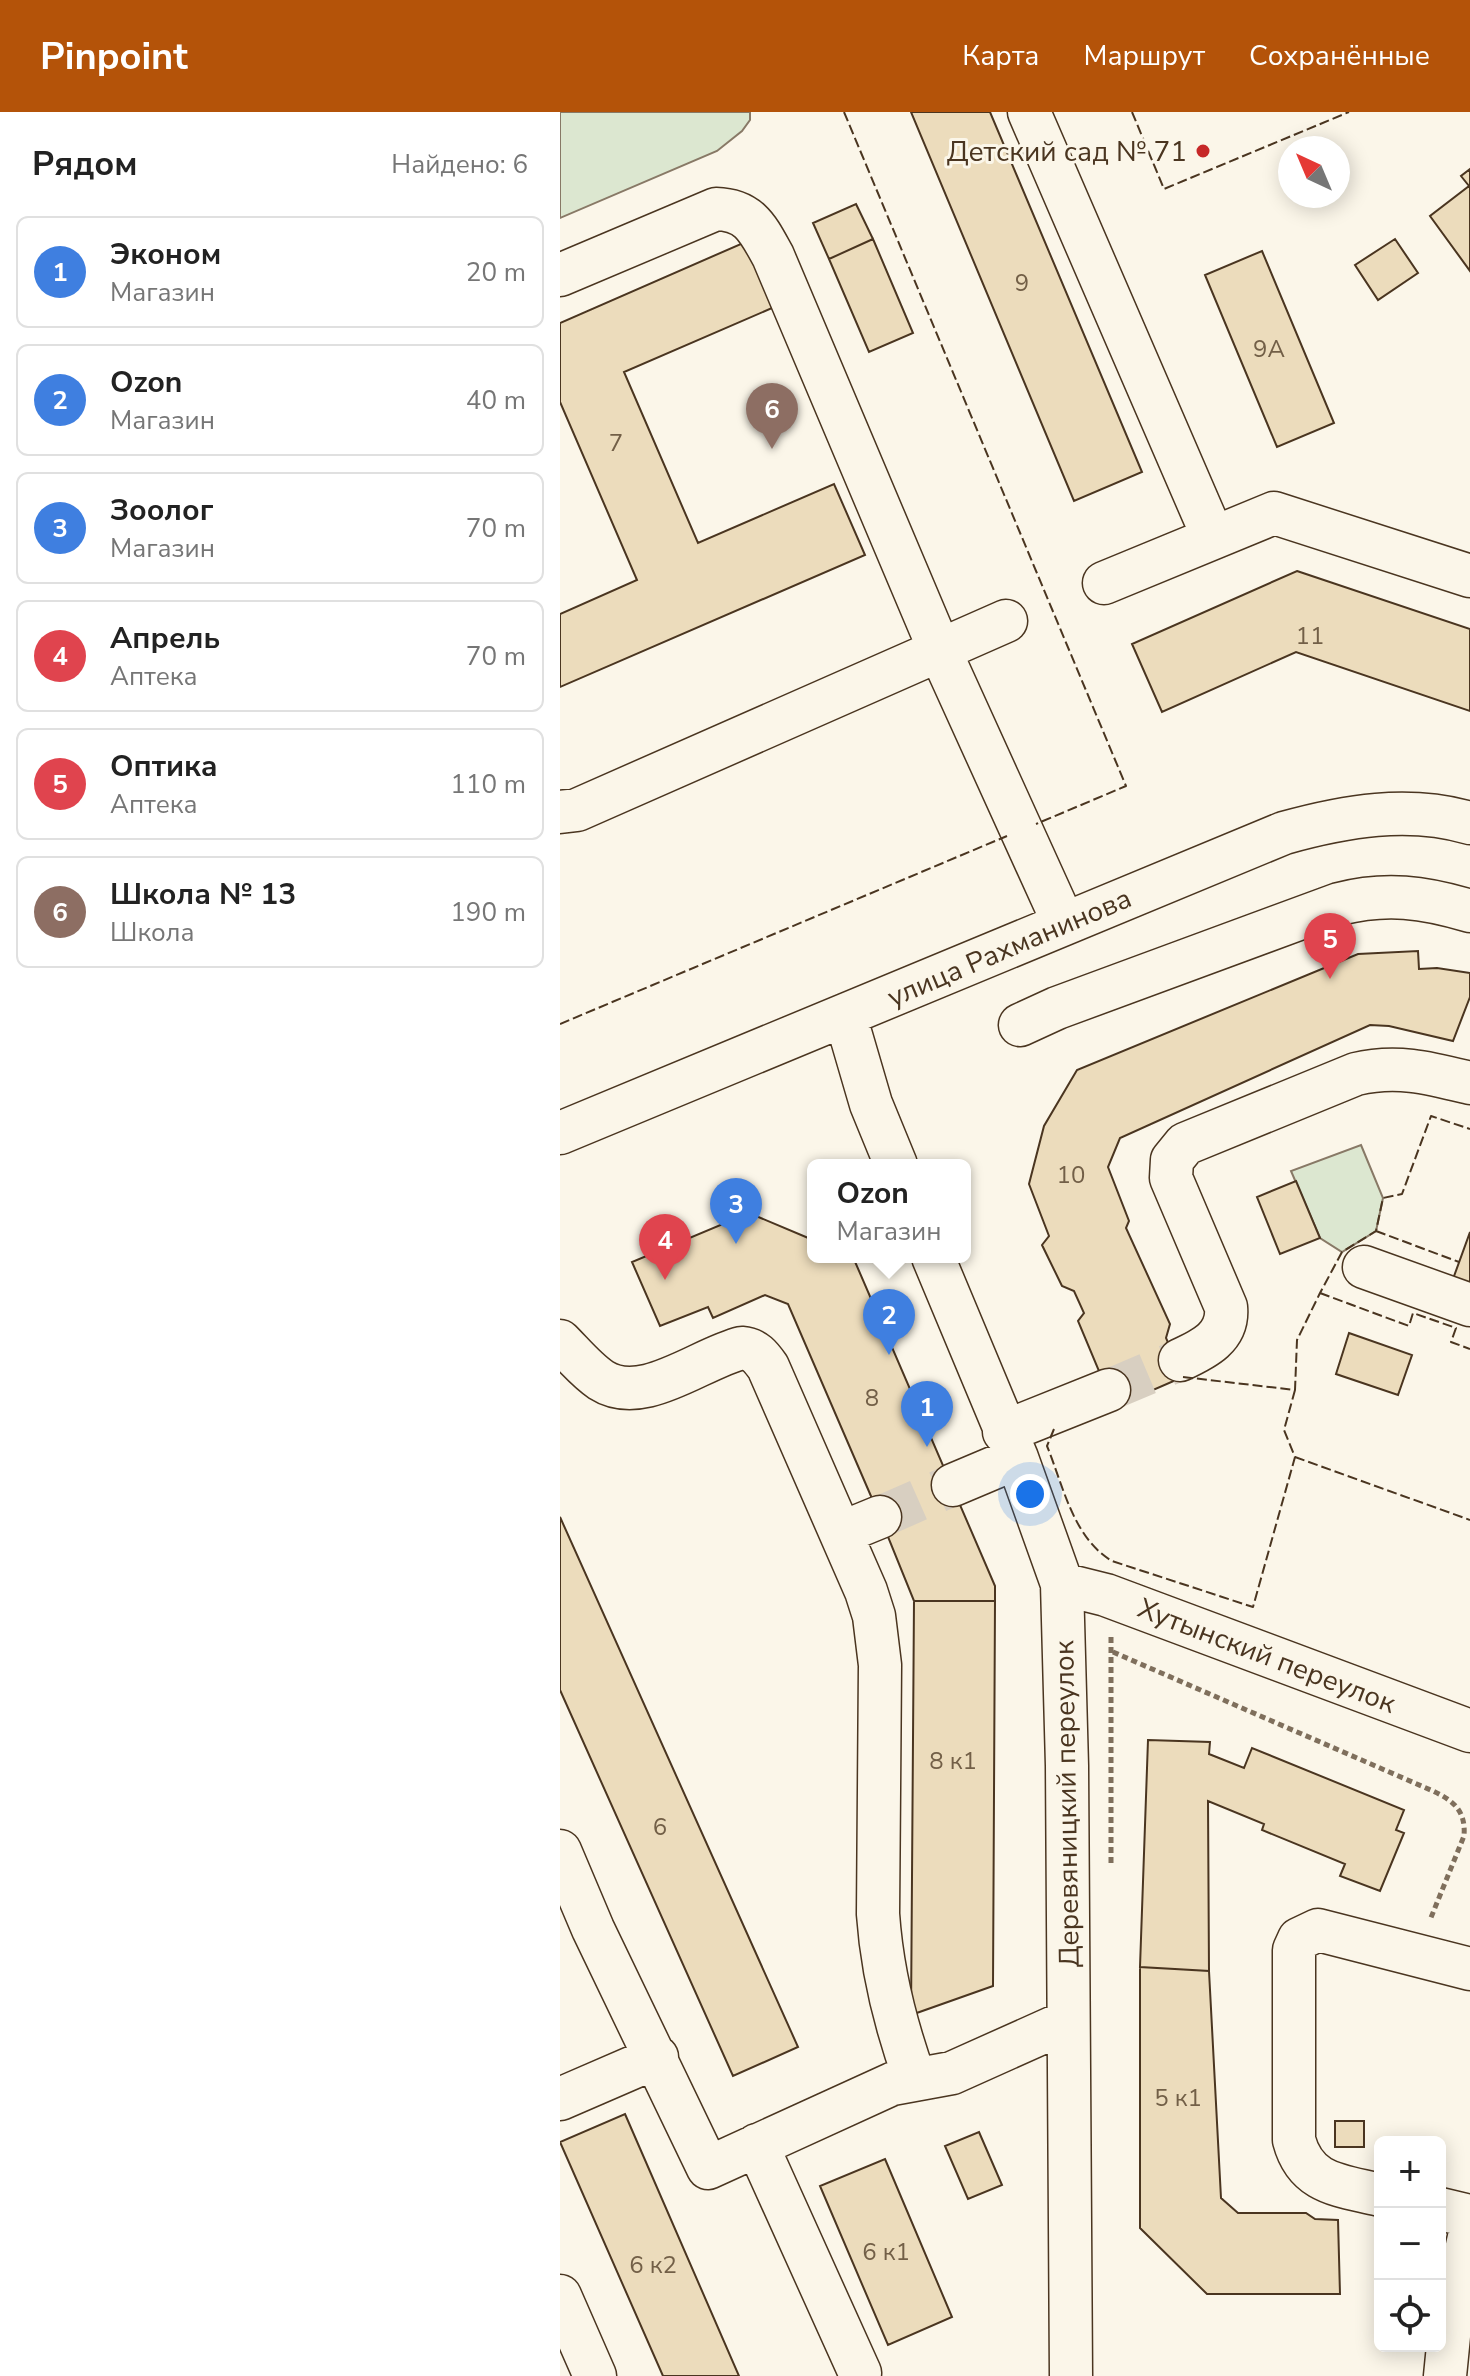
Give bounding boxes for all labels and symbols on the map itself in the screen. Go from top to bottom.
place label: Детский сад № 71 [947,133,1187,171]
north arrow [1278,136,1350,208]
marker: Детский сад № 71 [1194,142,1212,160]
house number: 9 [1015,267,1029,299]
house number: 9А [1253,333,1285,365]
pin: 6 [746,383,798,449]
house number: 7 [609,427,623,459]
house number: 11 [1296,620,1324,652]
street label: улица Рахманинова [881,879,1137,1017]
pin: 5 [1304,913,1356,979]
house number: 10 [1057,1159,1085,1191]
pin: 3 [710,1178,762,1244]
pin: 4 [639,1214,691,1280]
pin: 2 [863,1289,915,1355]
pin: 1 [901,1381,953,1447]
house number: 8 [865,1382,879,1414]
your location [1010,1474,1050,1514]
street label: Хутынский переулок [1132,1589,1401,1723]
street label: Деревяницкий переулок [1045,1640,1089,1968]
house number: 8 к1 [929,1745,977,1777]
house number: 6 [653,1811,667,1843]
house number: 5 к1 [1154,2082,1202,2114]
house number: 6 к1 [862,2236,910,2268]
house number: 6 к2 [629,2249,677,2281]

